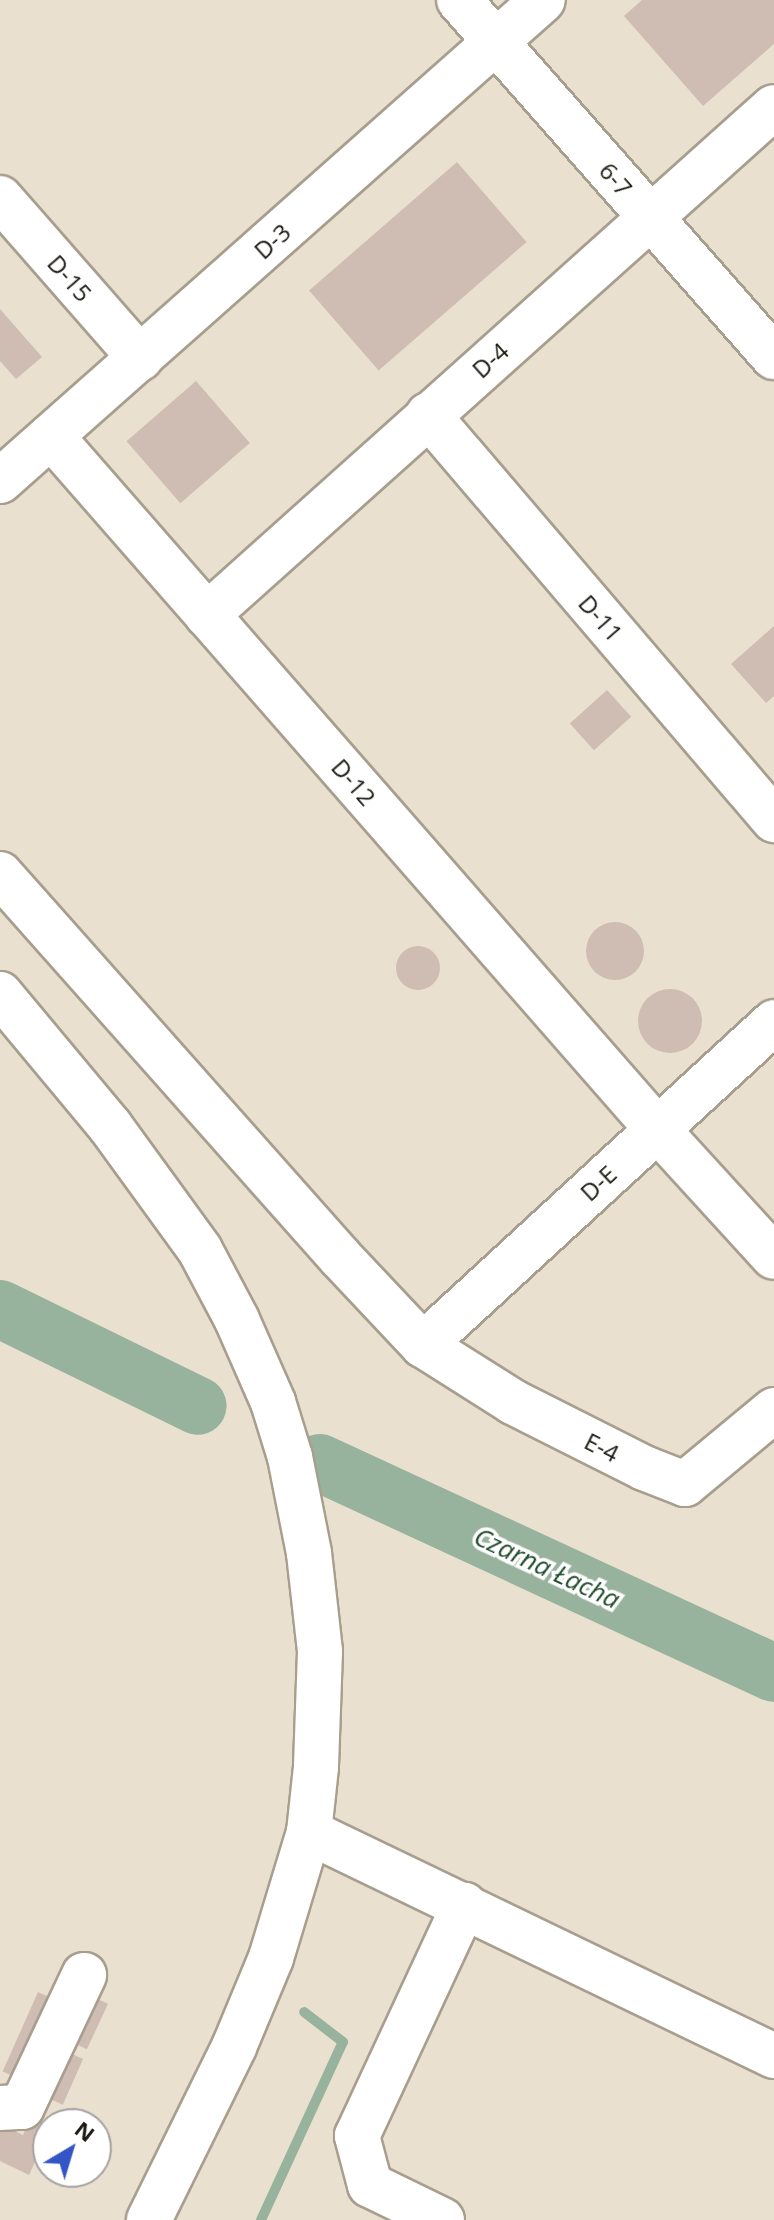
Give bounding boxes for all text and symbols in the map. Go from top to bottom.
street label: 6-7 [594,156,638,202]
street label: D-3 [248,217,296,265]
street label: D-15 [42,249,98,307]
street label: D-4 [466,336,514,384]
street label: D-11 [573,589,629,647]
street label: D-12 [326,753,382,811]
street label: D-E [574,1159,622,1207]
street label: E-4 [580,1426,624,1468]
water label: Czarna Łacha [469,1521,625,1615]
north arrow [32,2108,112,2188]
text: N [69,2113,102,2148]

